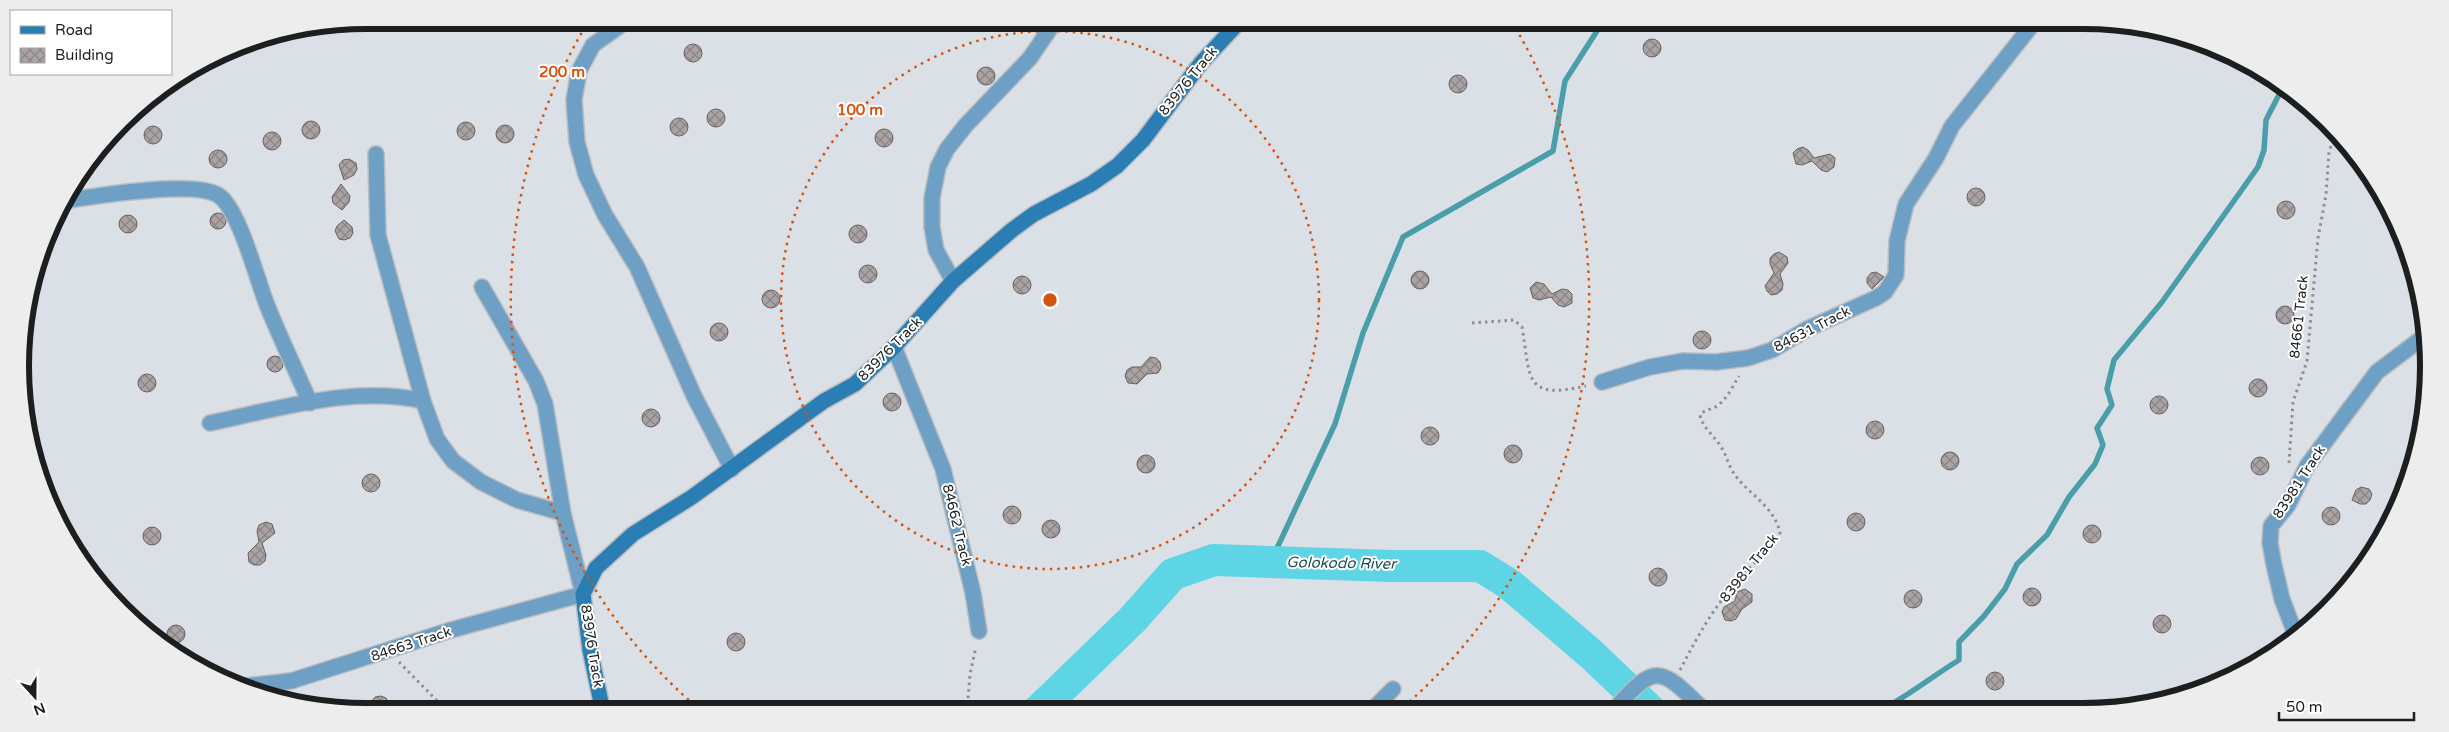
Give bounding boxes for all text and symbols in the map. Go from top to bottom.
legend [10,10,172,75]
text: Road [55,21,93,39]
street label: 83976 Track [1155,43,1221,119]
text: Building [55,46,114,64]
text: 200 m [539,63,585,81]
text: 100 m [837,101,883,119]
street label: 84661 Track [2286,274,2312,359]
centre of rings [1041,291,1059,309]
street label: 84631 Track [1771,302,1853,356]
street label: 83976 Track [854,313,926,385]
street label: 83981 Track [2269,442,2329,522]
street label: 84662 Track [939,482,975,568]
street label: 83981 Track [1716,530,1782,606]
water label: Golokodo River [1286,553,1398,573]
street label: 83976 Track [577,603,607,689]
street label: 84663 Track [369,623,454,665]
north arrow [10,672,60,722]
scale bar [2279,690,2414,722]
text: 50 m [2286,698,2323,716]
text: N [31,699,48,719]

